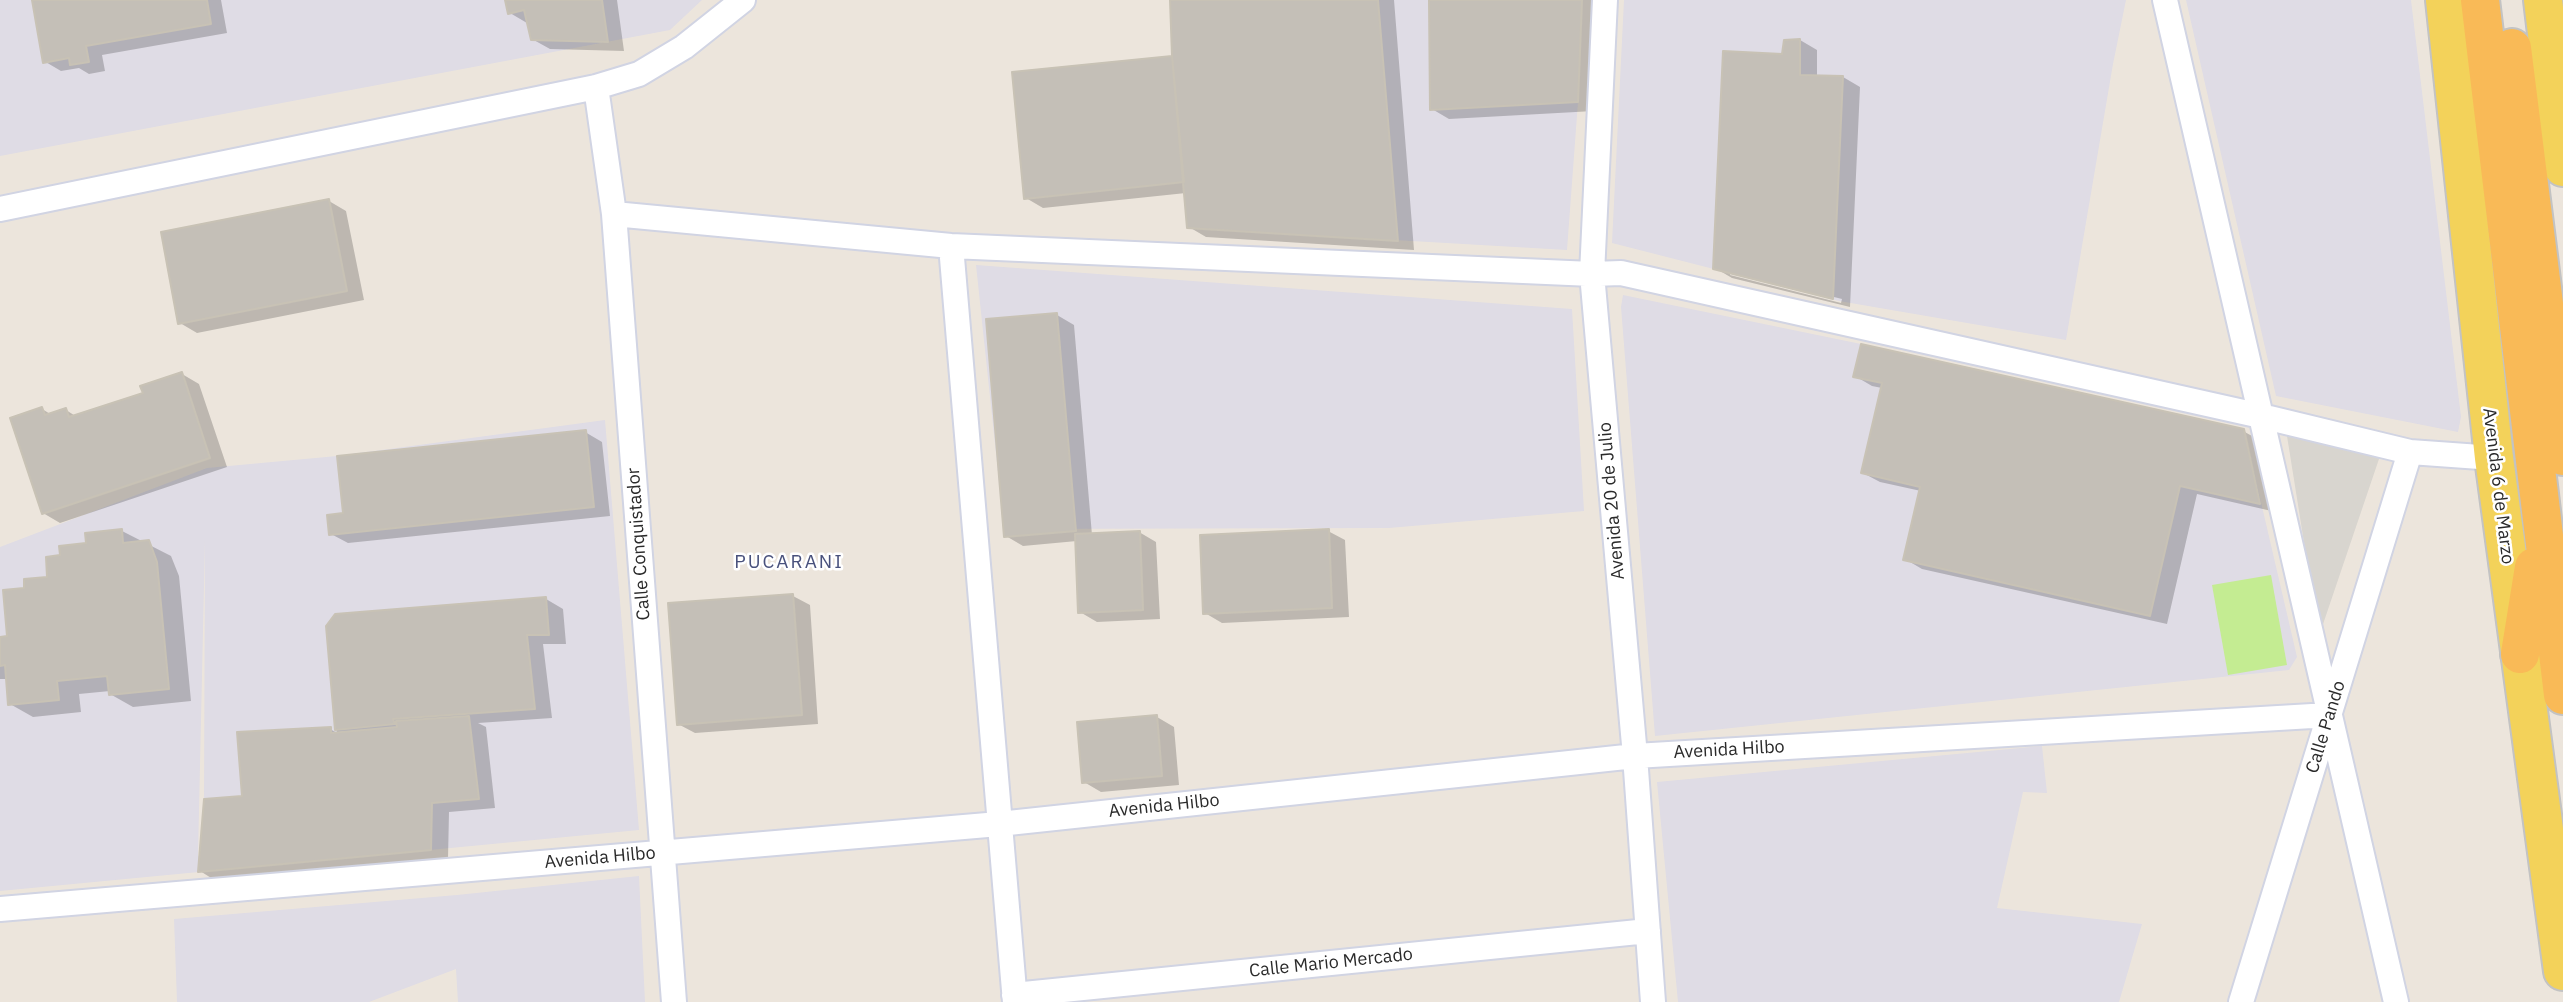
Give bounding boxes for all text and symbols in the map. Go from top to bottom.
street label: Avenida 6 de Marzo [2478,407,2518,565]
street label: Avenida 20 de Julio [1594,421,1630,581]
street label: Calle Conquistador [623,467,655,621]
district label: PUCARANI [735,552,843,574]
street label: Calle Pando [2302,678,2350,776]
street label: Avenida Hilbo [1673,736,1785,764]
street label: Avenida Hilbo [1107,789,1221,823]
street label: Avenida Hilbo [544,842,656,874]
street label: Calle Mario Mercado [1248,944,1414,982]

